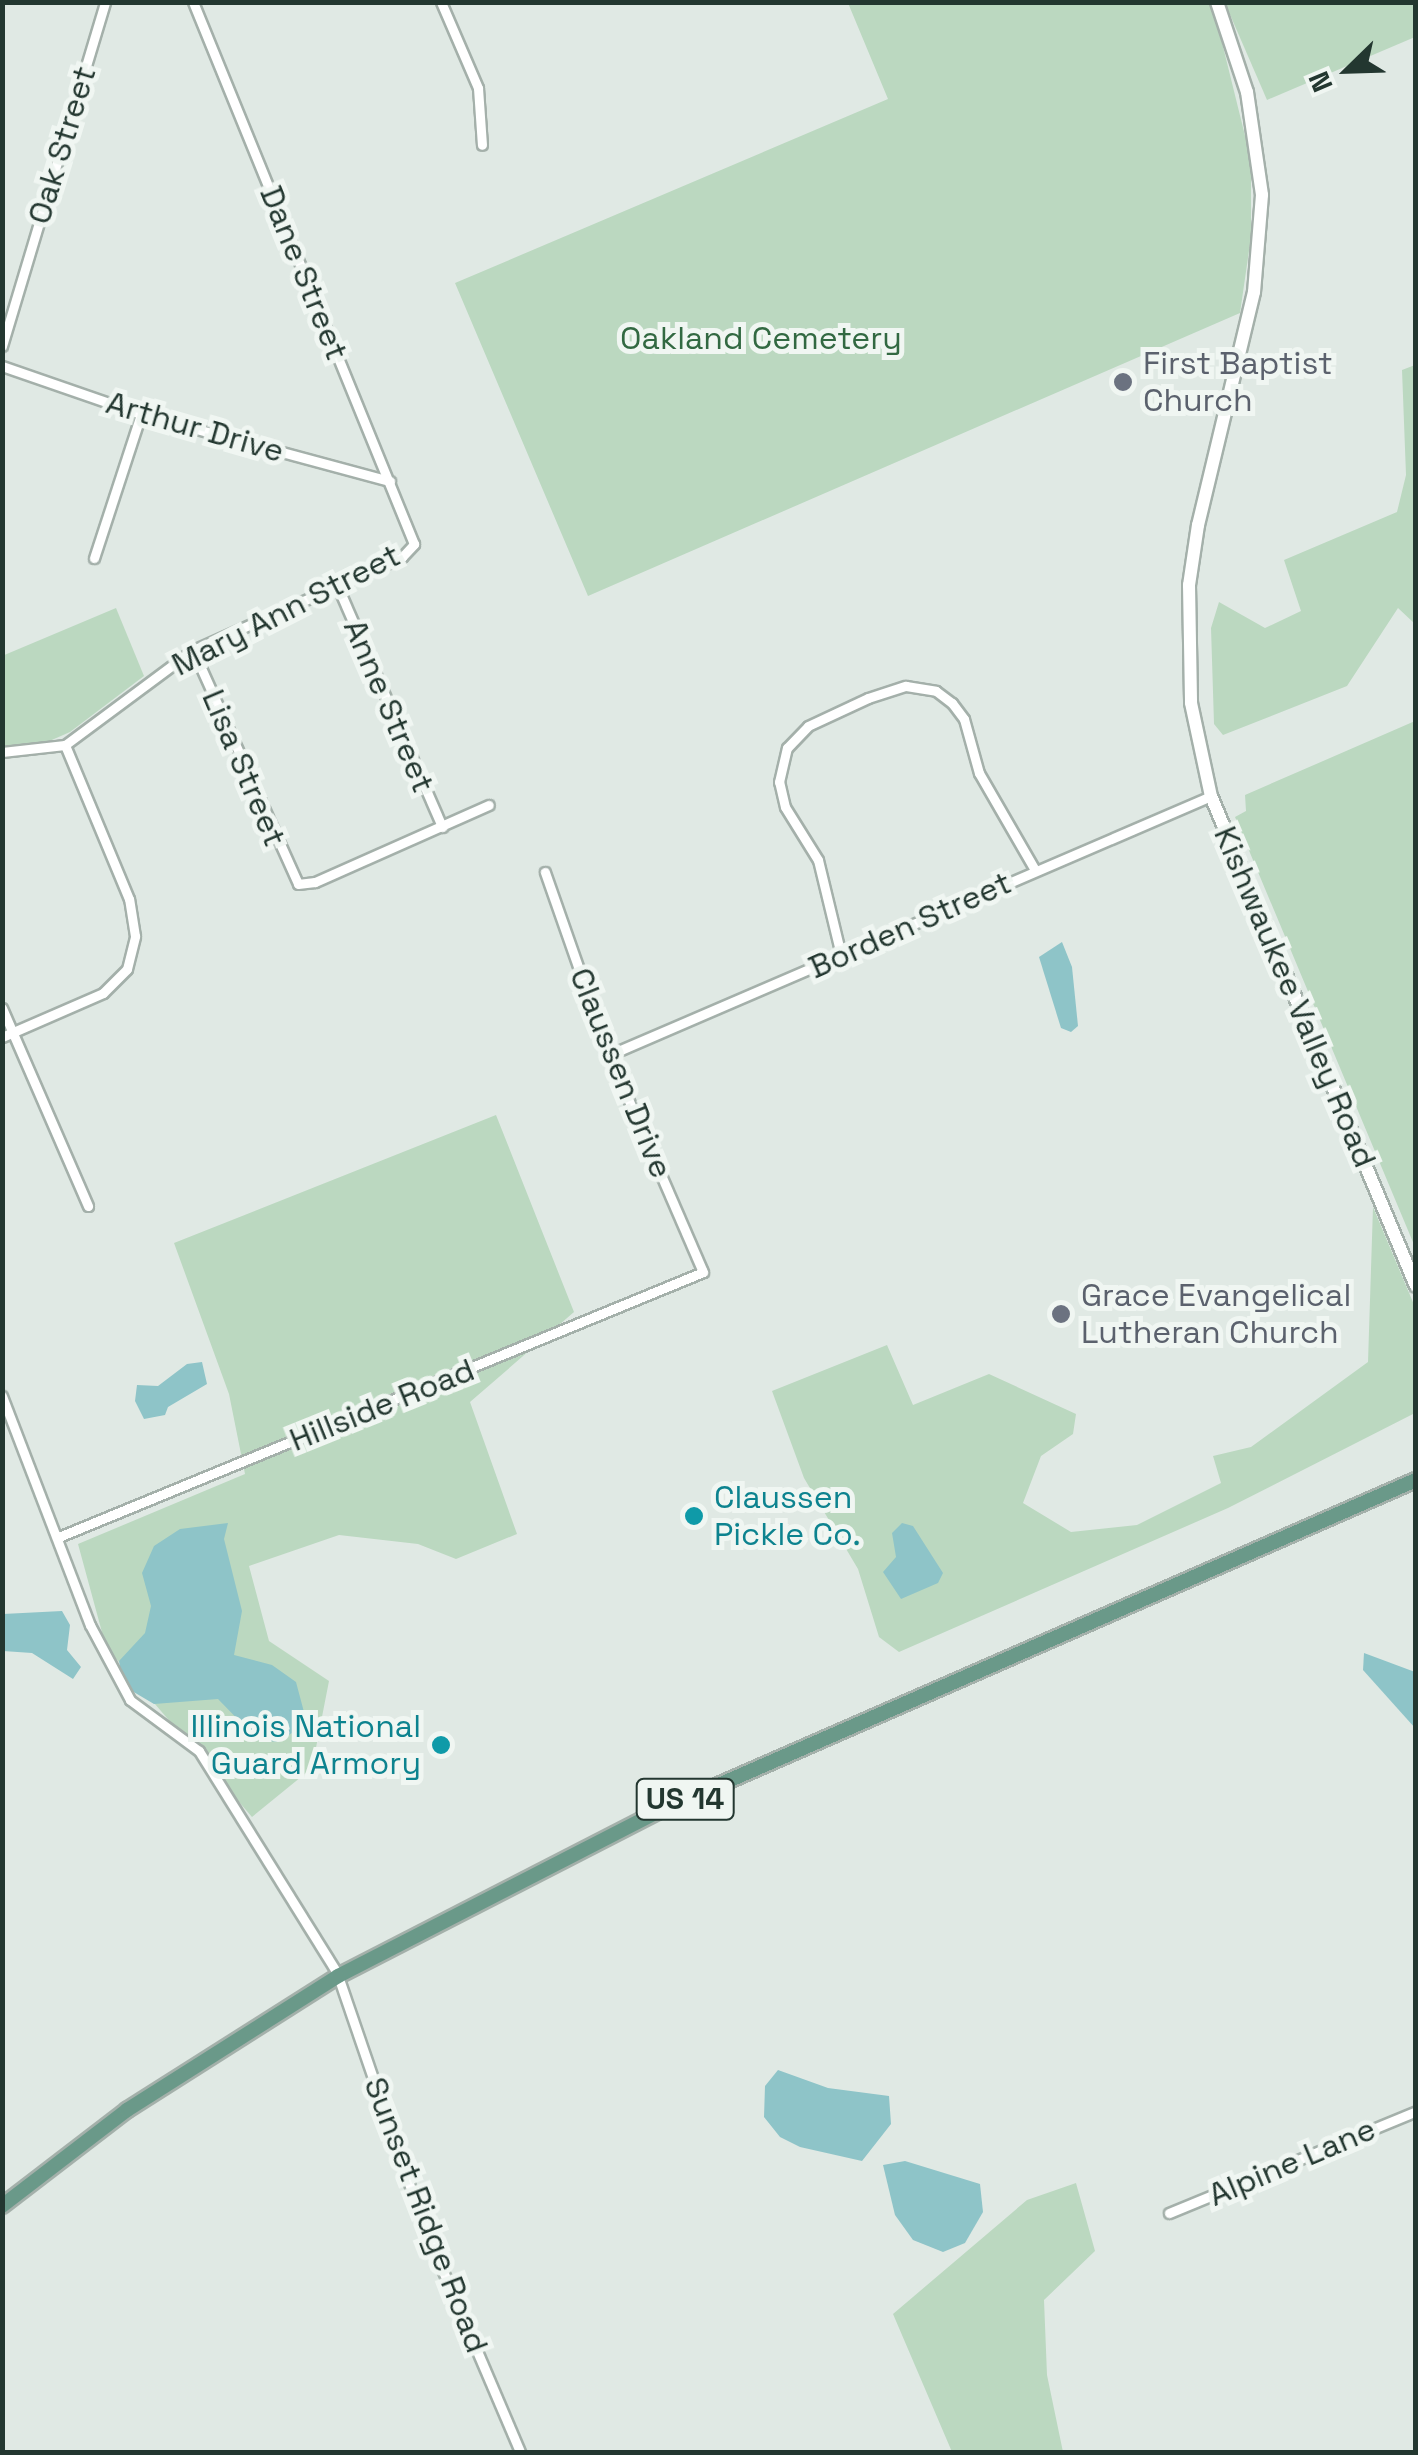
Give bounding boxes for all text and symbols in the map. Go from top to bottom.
north arrow [1298,20,1398,120]
street label: Oak Street [20,61,104,229]
text: N [1300,66,1341,97]
street label: Dane Street [252,180,356,366]
park label: Oakland Cemetery [620,319,902,357]
place label: First Baptist Church [1143,345,1333,420]
marker: First Baptist Church [1112,371,1134,393]
street label: Arthur Drive [102,383,288,471]
street label: Mary Ann Street [165,536,407,684]
street label: Anne Street [335,614,443,798]
street label: Lisa Street [194,684,294,852]
street label: Kishwaukee Valley Road [1206,821,1384,1173]
street label: Borden Street [803,863,1017,987]
street label: Claussen Drive [561,962,681,1184]
place label: Grace Evangelical Lutheran Church [1081,1277,1351,1352]
marker: Grace Evangelical Lutheran Church [1050,1303,1072,1325]
street label: Hillside Road [284,1351,480,1459]
place label: Claussen Pickle Co. [714,1479,861,1554]
marker: Claussen Pickle Co. [683,1505,705,1527]
place label: Illinois National Guard Armory [191,1708,421,1783]
marker: Illinois National Guard Armory [430,1734,452,1756]
road number: US 14 [635,1774,735,1824]
street label: Sunset Ridge Road [356,2072,496,2358]
street label: Alpine Lane [1203,2110,1381,2214]

